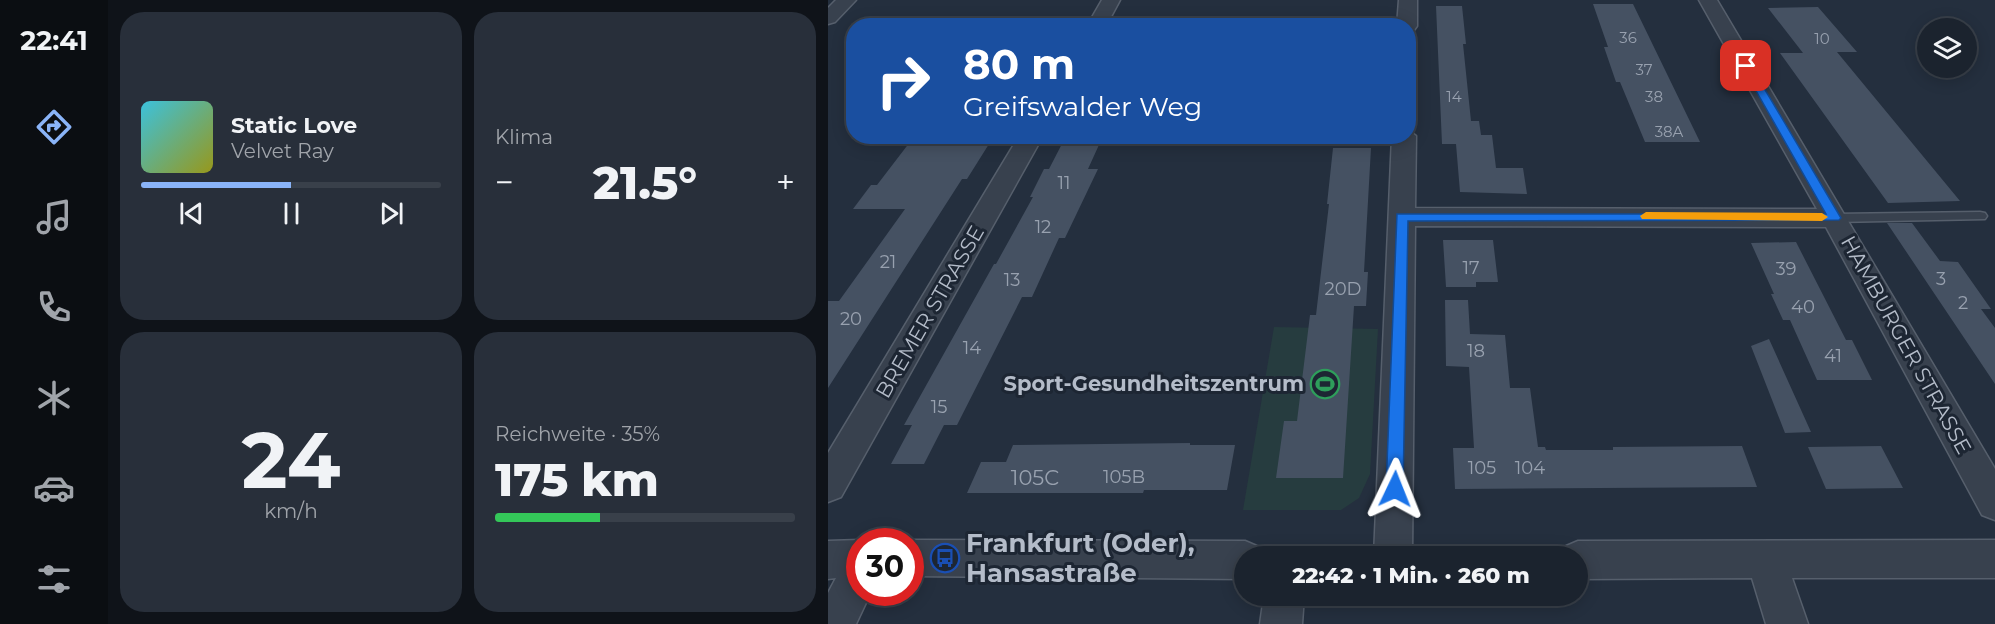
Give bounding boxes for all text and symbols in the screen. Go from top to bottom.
map controls [1917,18,1977,78]
button: layers [1917,18,1977,78]
text: 22:41 [20,24,88,57]
house number: 36 [1619,28,1637,47]
house number: 10 [1814,29,1830,48]
text: 80 m [963,38,1075,90]
pin [1720,40,1771,91]
icon: right [864,42,942,120]
icon: arrive [1729,49,1762,82]
house number: 37 [1635,60,1653,79]
house number: 14 [1446,87,1462,106]
house number: 38 [1645,87,1663,106]
text: Greifswalder Weg [963,90,1202,123]
icon: directions [33,106,75,148]
text: Static Love [231,112,357,139]
house number: 38A [1655,122,1684,141]
text: Klima [495,125,553,149]
text: Velvet Ray [231,139,334,163]
text: 21.5° [593,155,697,210]
text: − [495,162,514,202]
text: + [776,162,795,202]
house number: 11 [1058,172,1071,194]
icon: music [33,196,75,238]
icon: previous [175,197,208,230]
icon: pause [275,197,308,230]
icon: next [375,197,408,230]
house number: 12 [1035,216,1051,238]
street label: BREMER STRASSE [870,221,989,402]
street label: HAMBURGER STRASSE [1836,231,1977,458]
house number: 21 [880,251,896,273]
house number: 17 [1462,257,1480,279]
house number: 39 [1775,258,1797,280]
house number: 3 [1936,268,1946,290]
house number: 13 [1004,269,1020,291]
house number: 20D [1325,278,1361,300]
icon: phone [33,286,75,328]
house number: 2 [1958,292,1968,314]
house number: 40 [1791,296,1815,318]
house number: 20 [840,308,862,330]
house number: 14 [963,337,981,359]
house number: 18 [1467,340,1485,362]
house number: 41 [1824,345,1842,367]
sports icon: Sport-Gesundheitszentrum [1309,368,1341,400]
place label: Sport-Gesundheitszentrum [1004,371,1304,396]
icon: climate [33,377,75,419]
house number: 15 [931,396,947,418]
text: 24 [242,412,340,508]
text: Reichweite · 35% [495,422,660,446]
text: 175 km [495,452,659,507]
position arrow [1363,457,1427,521]
house number: 105 [1468,457,1496,479]
house number: 104 [1515,457,1545,479]
house number: 105C [1011,465,1059,490]
house number: 105B [1103,466,1145,488]
icon: car [33,467,75,509]
text: km/h [264,499,318,523]
place label: Frankfurt (Oder), Hansastraße [966,527,1195,589]
speed limit sign: 30 [846,528,924,606]
bus stop icon: Frankfurt (Oder), Hansastraße [929,542,961,574]
icon: filters [33,558,75,600]
text: 22:42 · 1 Min. · 260 m [1292,562,1530,589]

